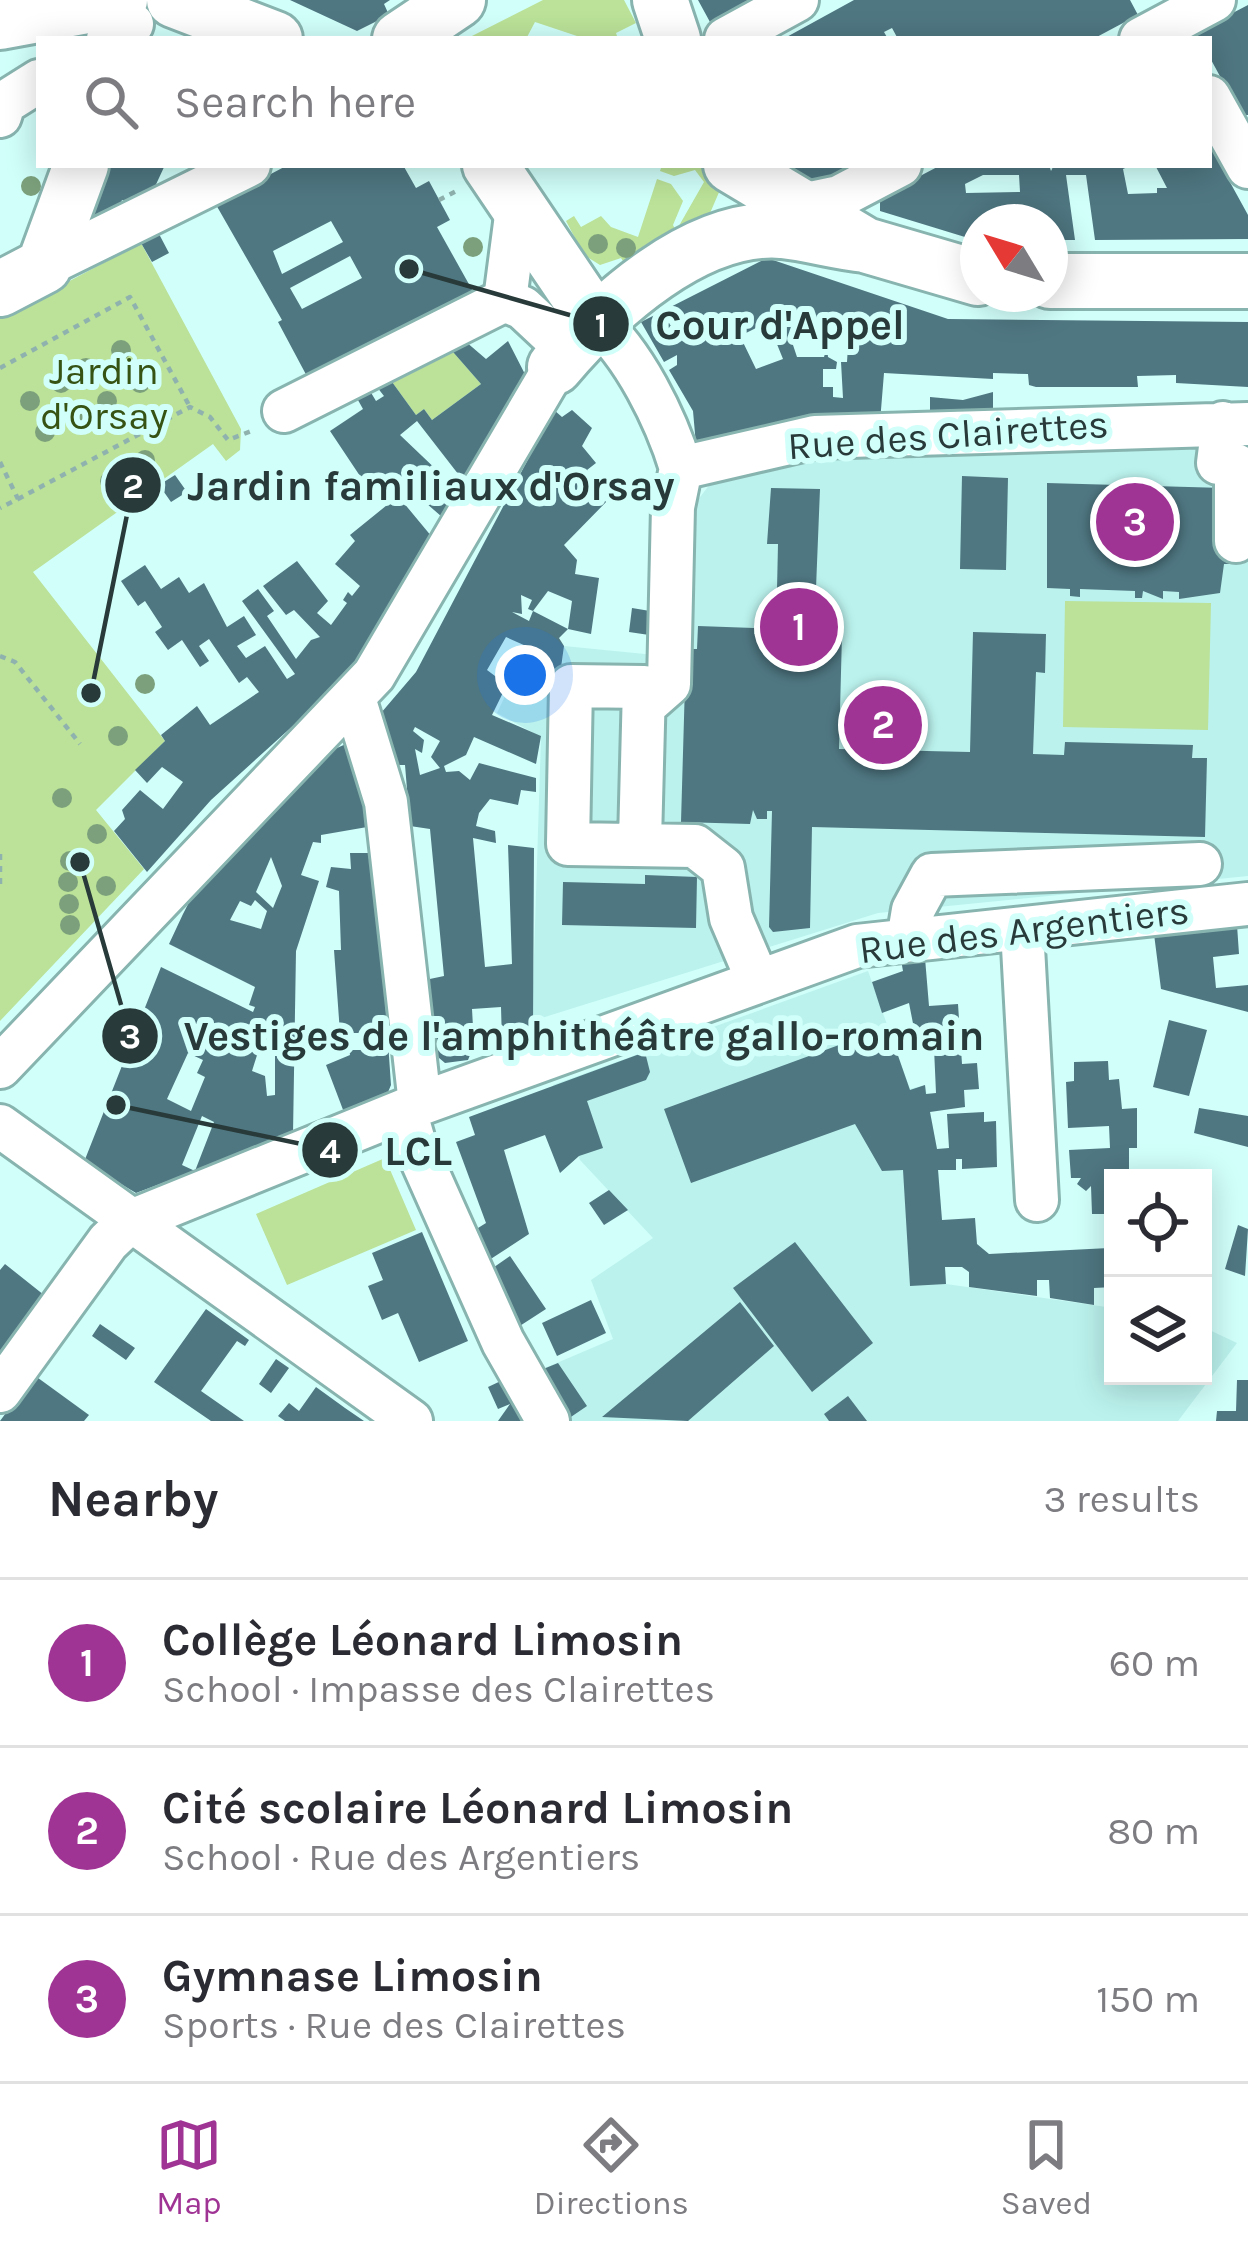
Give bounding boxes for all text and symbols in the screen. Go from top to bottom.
search box [36,36,1212,168]
icon: search [78,69,144,135]
text: Search here [174,76,416,128]
north arrow [960,204,1068,312]
callout: Cour d'Appel [571,285,928,363]
text: Cour d'Appel [655,300,905,350]
text: 1 [595,304,607,346]
park label: Jardin d'Orsay [40,348,168,439]
street label: Rue des Clairettes [786,401,1110,469]
callout: Jardin familiaux d'Orsay [103,446,699,524]
text: Jardin familiaux d'Orsay [187,461,675,511]
text: 2 [122,465,144,507]
pin: 3 [1096,477,1174,567]
pin: 1 [760,582,838,672]
your location [495,645,555,705]
pin: 2 [844,680,922,770]
street label: Rue des Argentiers [856,887,1192,973]
callout: Vestiges de l'amphithéâtre gallo-romain [100,997,1009,1075]
text: Vestiges de l'amphithéâtre gallo-romain [183,1011,985,1061]
text: 3 [119,1015,141,1057]
callout: LCL [300,1111,476,1189]
text: LCL [384,1126,452,1176]
text: 4 [319,1130,341,1172]
map controls [1104,1169,1212,1385]
button: locate [1104,1169,1212,1277]
button: layers [1104,1277,1212,1385]
text: Nearby [48,1469,218,1529]
text: 3 results [1043,1476,1200,1522]
text: Collège Léonard Limosin [162,1614,683,1666]
text: 1 [80,1640,94,1686]
text: 60 m [1109,1640,1200,1686]
text: School · Impasse des Clairettes [162,1666,715,1712]
text: Cité scolaire Léonard Limosin [162,1782,793,1834]
text: 2 [75,1808,99,1854]
text: 80 m [1107,1808,1200,1854]
text: School · Rue des Argentiers [162,1834,640,1880]
text: Gymnase Limosin [162,1950,543,2002]
text: 3 [75,1976,99,2022]
text: 150 m [1096,1976,1200,2022]
text: Sports · Rue des Clairettes [162,2002,626,2048]
tab: Map [156,2112,222,2222]
tab: Directions [534,2112,689,2222]
tab: Saved [1001,2112,1092,2222]

